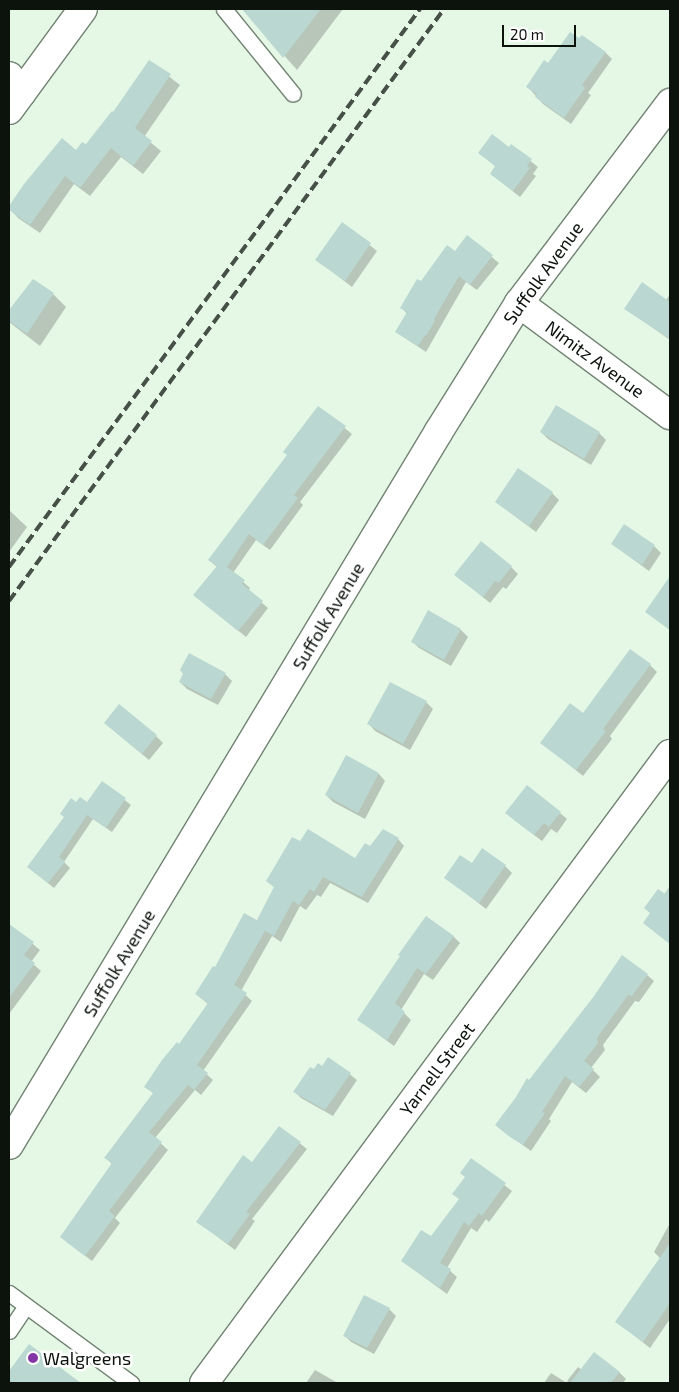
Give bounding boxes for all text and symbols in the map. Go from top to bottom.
scale bar [504,15,578,47]
text: 20 m [510,25,544,43]
street label: Suffolk Avenue [498,217,588,329]
street label: Nimitz Avenue [541,316,649,402]
street label: Suffolk Avenue [287,558,369,674]
street label: Suffolk Avenue [78,905,160,1021]
street label: Yarnell Street [395,1018,479,1120]
place label: Walgreens [43,1347,131,1369]
marker: Walgreens [27,1352,39,1364]

